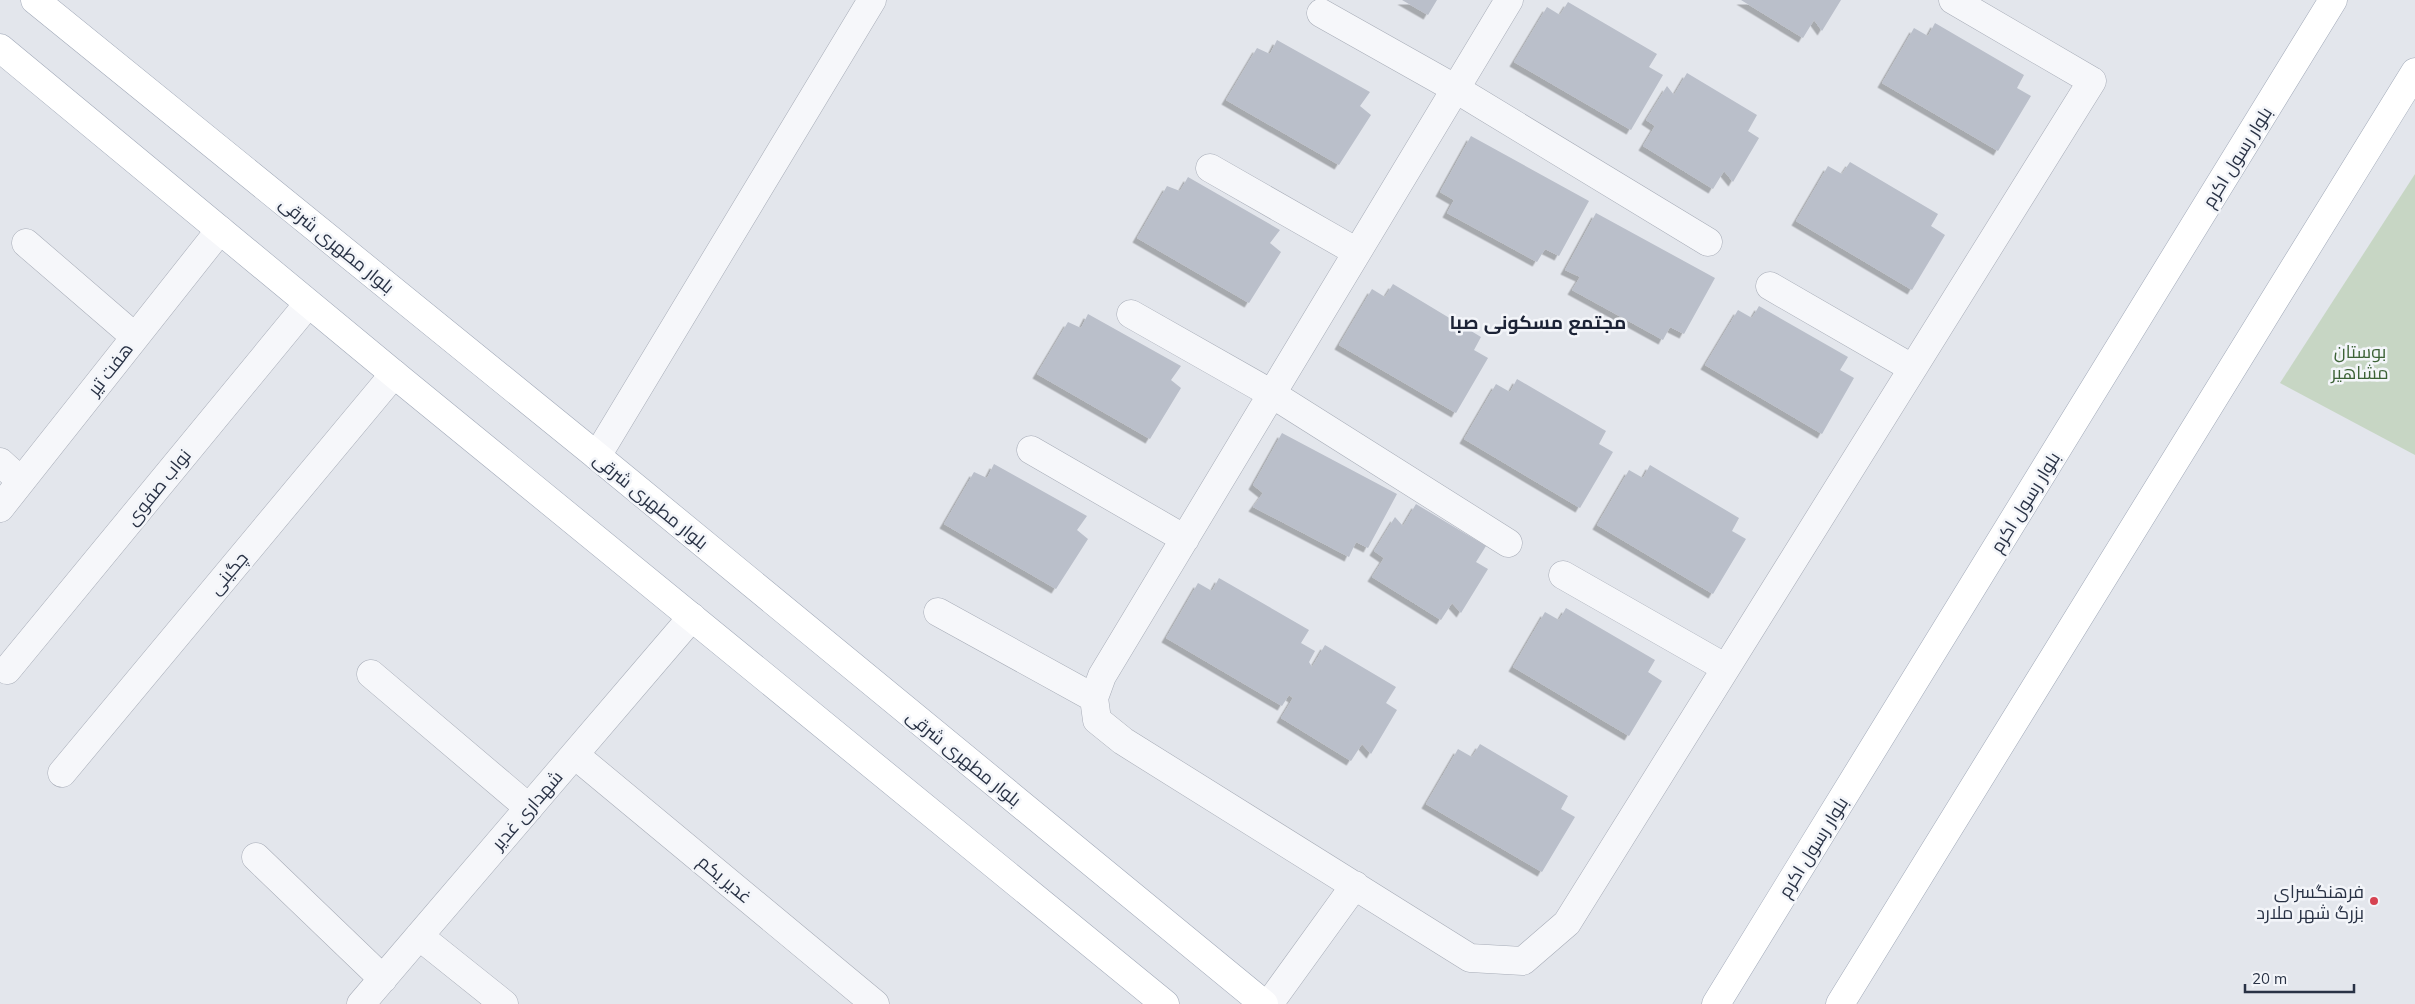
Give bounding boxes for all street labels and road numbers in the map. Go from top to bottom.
street label: بلوار رسول اکرم [2197,102,2278,212]
street label: بلوار مطهری شرقی [275,192,399,298]
street label: هفت تیر [82,338,138,401]
street label: نواب صفوی [120,444,196,530]
street label: بلوار رسول اکرم [1985,447,2066,557]
street label: بلوار مطهری شرقی [589,448,713,554]
street label: چگینی [203,547,253,600]
street label: بلوار مطهری شرقی [902,705,1026,811]
street label: شهداری غدیر [486,766,568,855]
street label: بلوار رسول اکرم [1773,792,1854,902]
street label: غدیر یکم [693,850,757,909]

